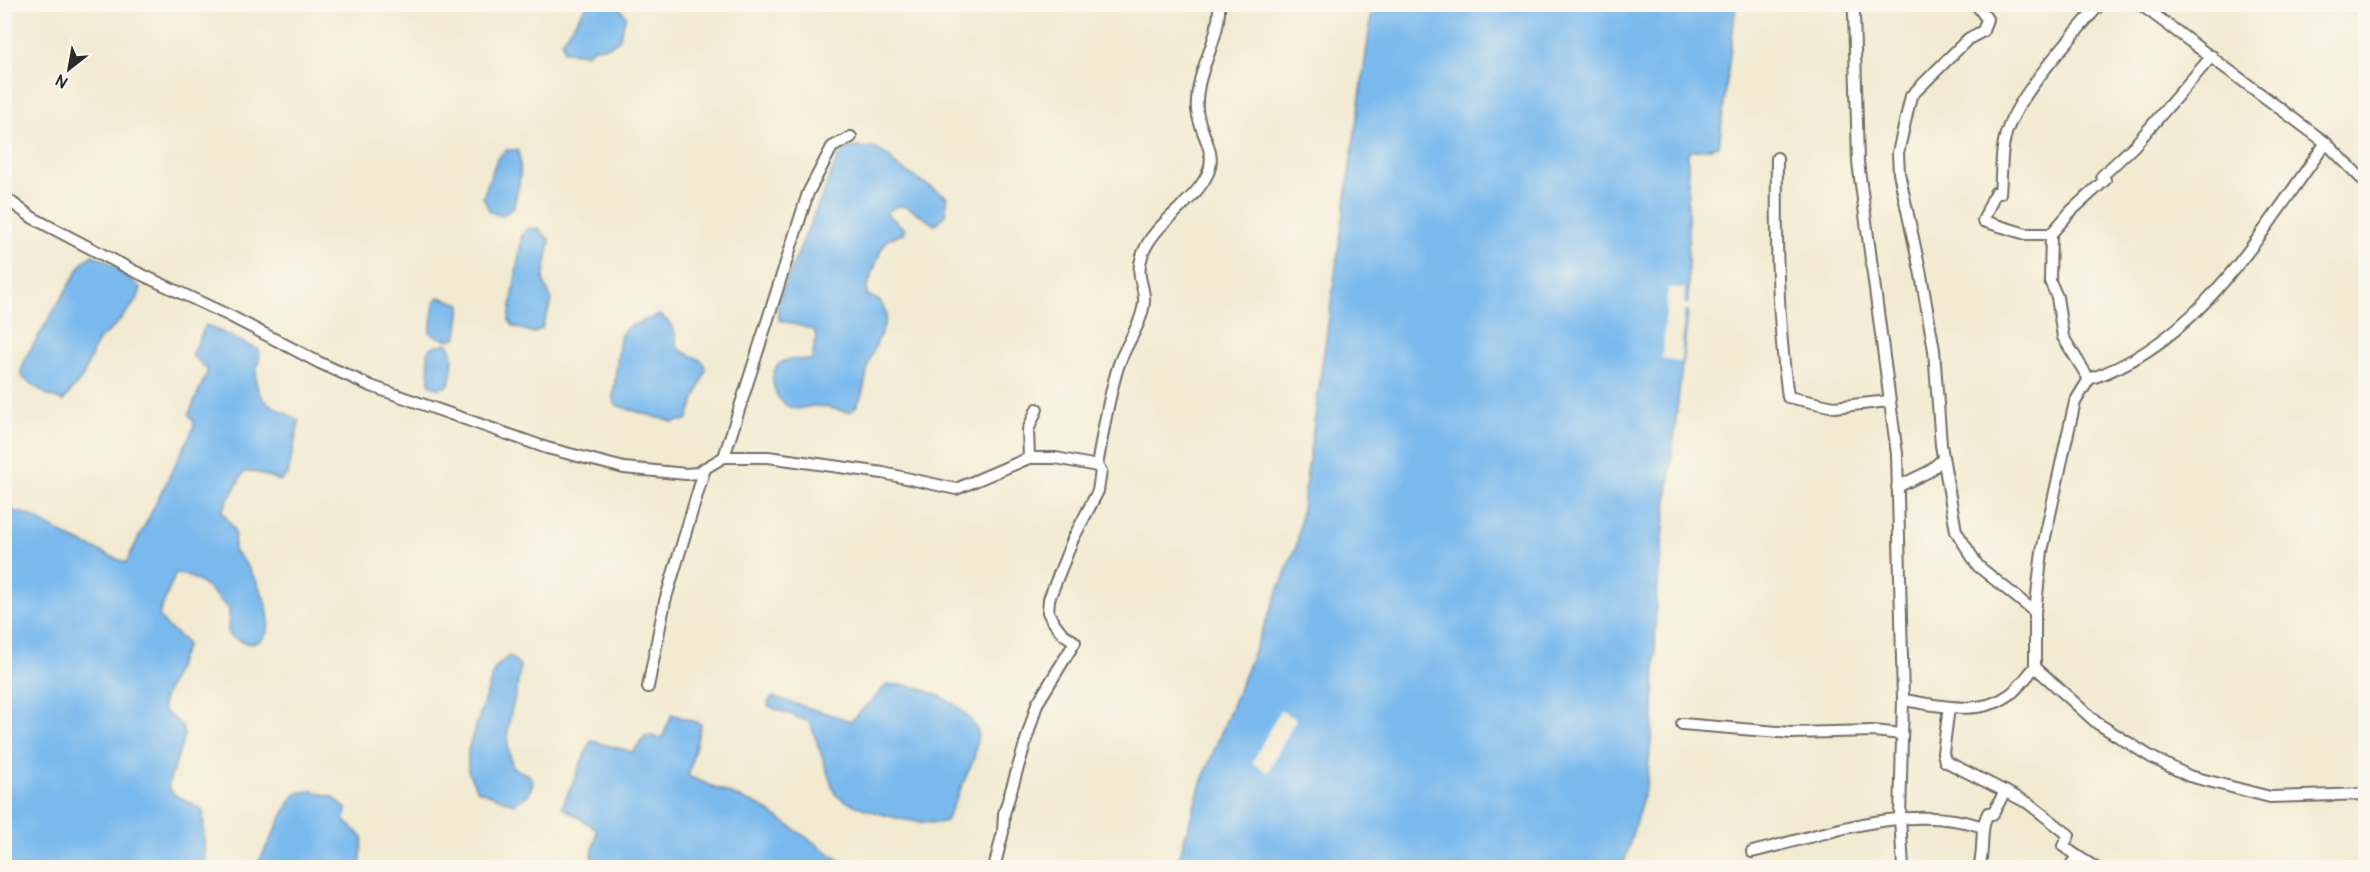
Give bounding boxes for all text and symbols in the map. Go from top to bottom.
north arrow [39,39,99,99]
text: N [52,70,72,92]

